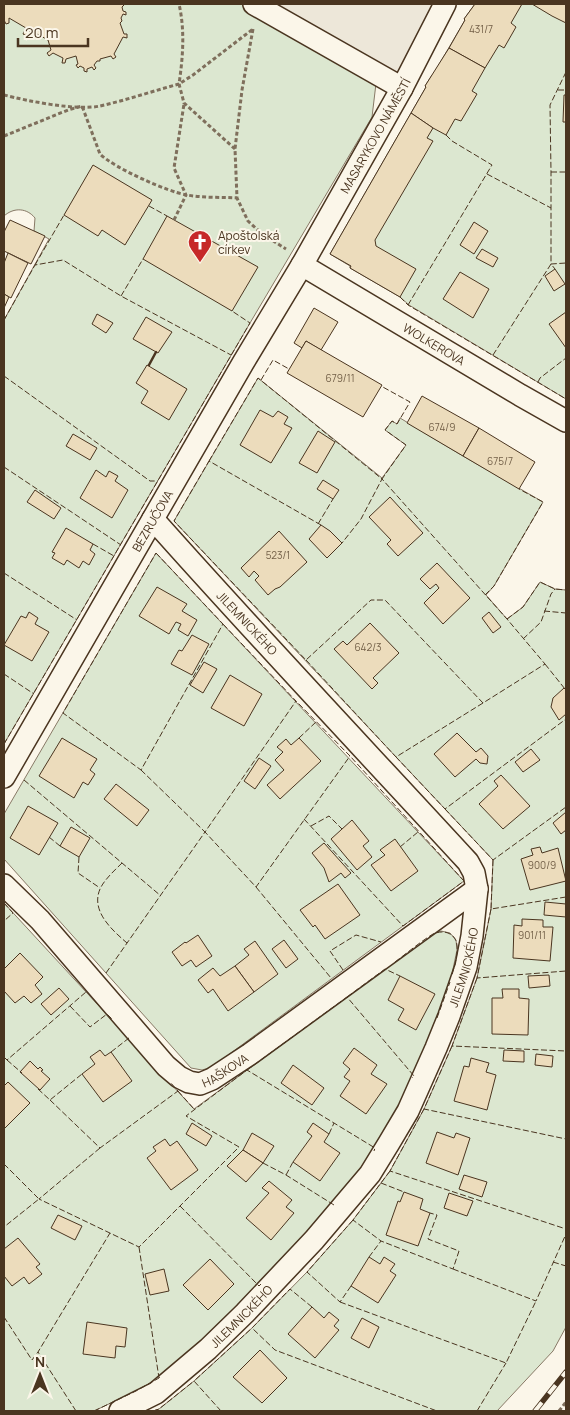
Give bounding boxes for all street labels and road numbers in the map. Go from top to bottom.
street label: MASARYKOVO NÁMĚSTÍ [336,75,414,196]
street label: WOLKEROVA [400,319,469,369]
street label: BEZRUČOVA [127,486,177,555]
street label: JILEMNICKÉHO [213,587,281,659]
street label: JILEMNICKÉHO [444,926,481,1009]
street label: HAŠKOVA [199,1049,252,1091]
street label: JILEMNICKÉHO [206,1281,276,1351]

